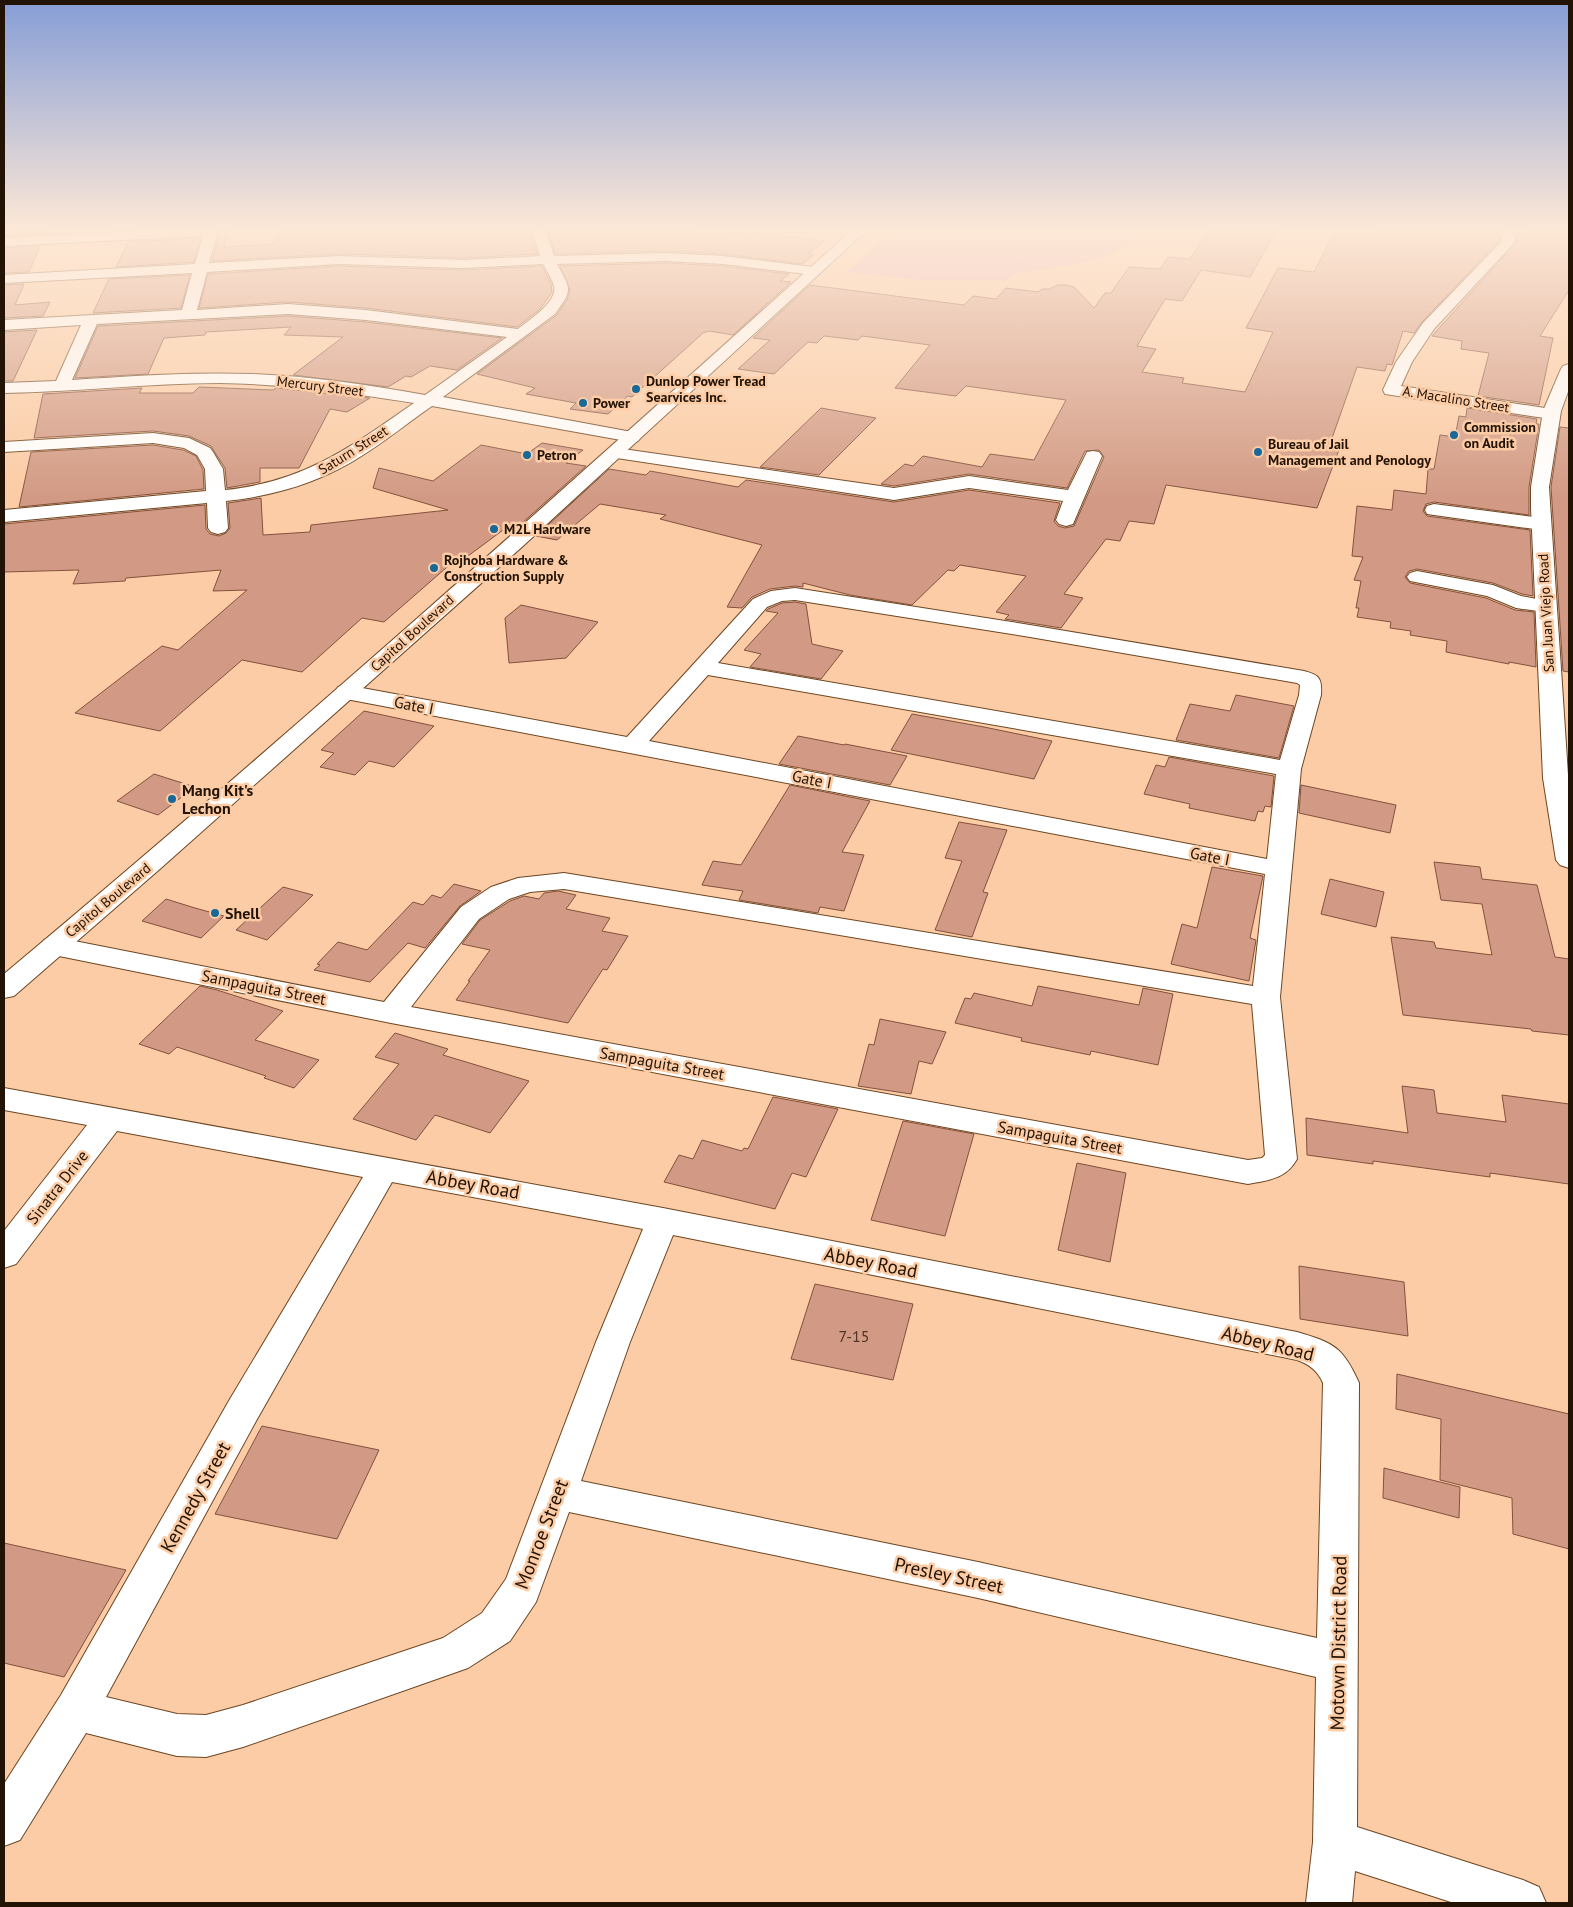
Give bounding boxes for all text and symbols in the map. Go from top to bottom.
street label: Mercury Street [276,372,365,400]
place label: Dunlop Power Tread Searvices Inc. [646,372,766,406]
street label: A. Macalino Street [1401,382,1511,416]
marker: Dunlop Power Tread Searvices Inc. [630,383,642,395]
place label: Power [593,394,630,412]
marker: Power [577,397,589,409]
place label: Commission on Audit [1464,418,1536,452]
street label: Saturn Street [315,421,391,478]
marker: Commission on Audit [1448,429,1460,441]
place label: Bureau of Jail Management and Penology [1268,435,1431,469]
place label: Petron [537,446,577,464]
marker: Bureau of Jail Management and Penology [1252,446,1264,458]
marker: Petron [521,449,533,461]
place label: M2L Hardware [504,520,591,538]
marker: M2L Hardware [488,523,500,535]
place label: Rojhoba Hardware & Construction Supply [444,551,569,585]
street label: San Juan Viejo Road [1534,553,1558,673]
marker: Rojhoba Hardware & Construction Supply [428,562,440,574]
street label: Capitol Boulevard [367,591,457,675]
street label: Gate I [392,691,436,719]
street label: Gate I [790,765,834,793]
place label: Mang Kit's Lechon [182,780,254,818]
marker: Mang Kit's Lechon [166,793,178,805]
street label: Gate I [1188,842,1232,870]
street label: Capitol Boulevard [62,859,154,941]
place label: Shell [225,903,260,923]
marker: Shell [209,907,221,919]
street label: Sampaguita Street [200,965,328,1009]
street label: Sampaguita Street [598,1042,726,1084]
street label: Sampaguita Street [996,1116,1124,1158]
street label: Sinatra Drive [22,1146,92,1228]
street label: Abbey Road [424,1164,522,1204]
street label: Abbey Road [822,1241,920,1283]
street label: Abbey Road [1219,1320,1317,1366]
house number: 7-15 [839,1326,869,1346]
street label: Kennedy Street [155,1437,236,1557]
street label: Monroe Street [509,1475,573,1592]
street label: Presley Street [892,1552,1006,1598]
street label: Motown District Road [1324,1555,1352,1731]

